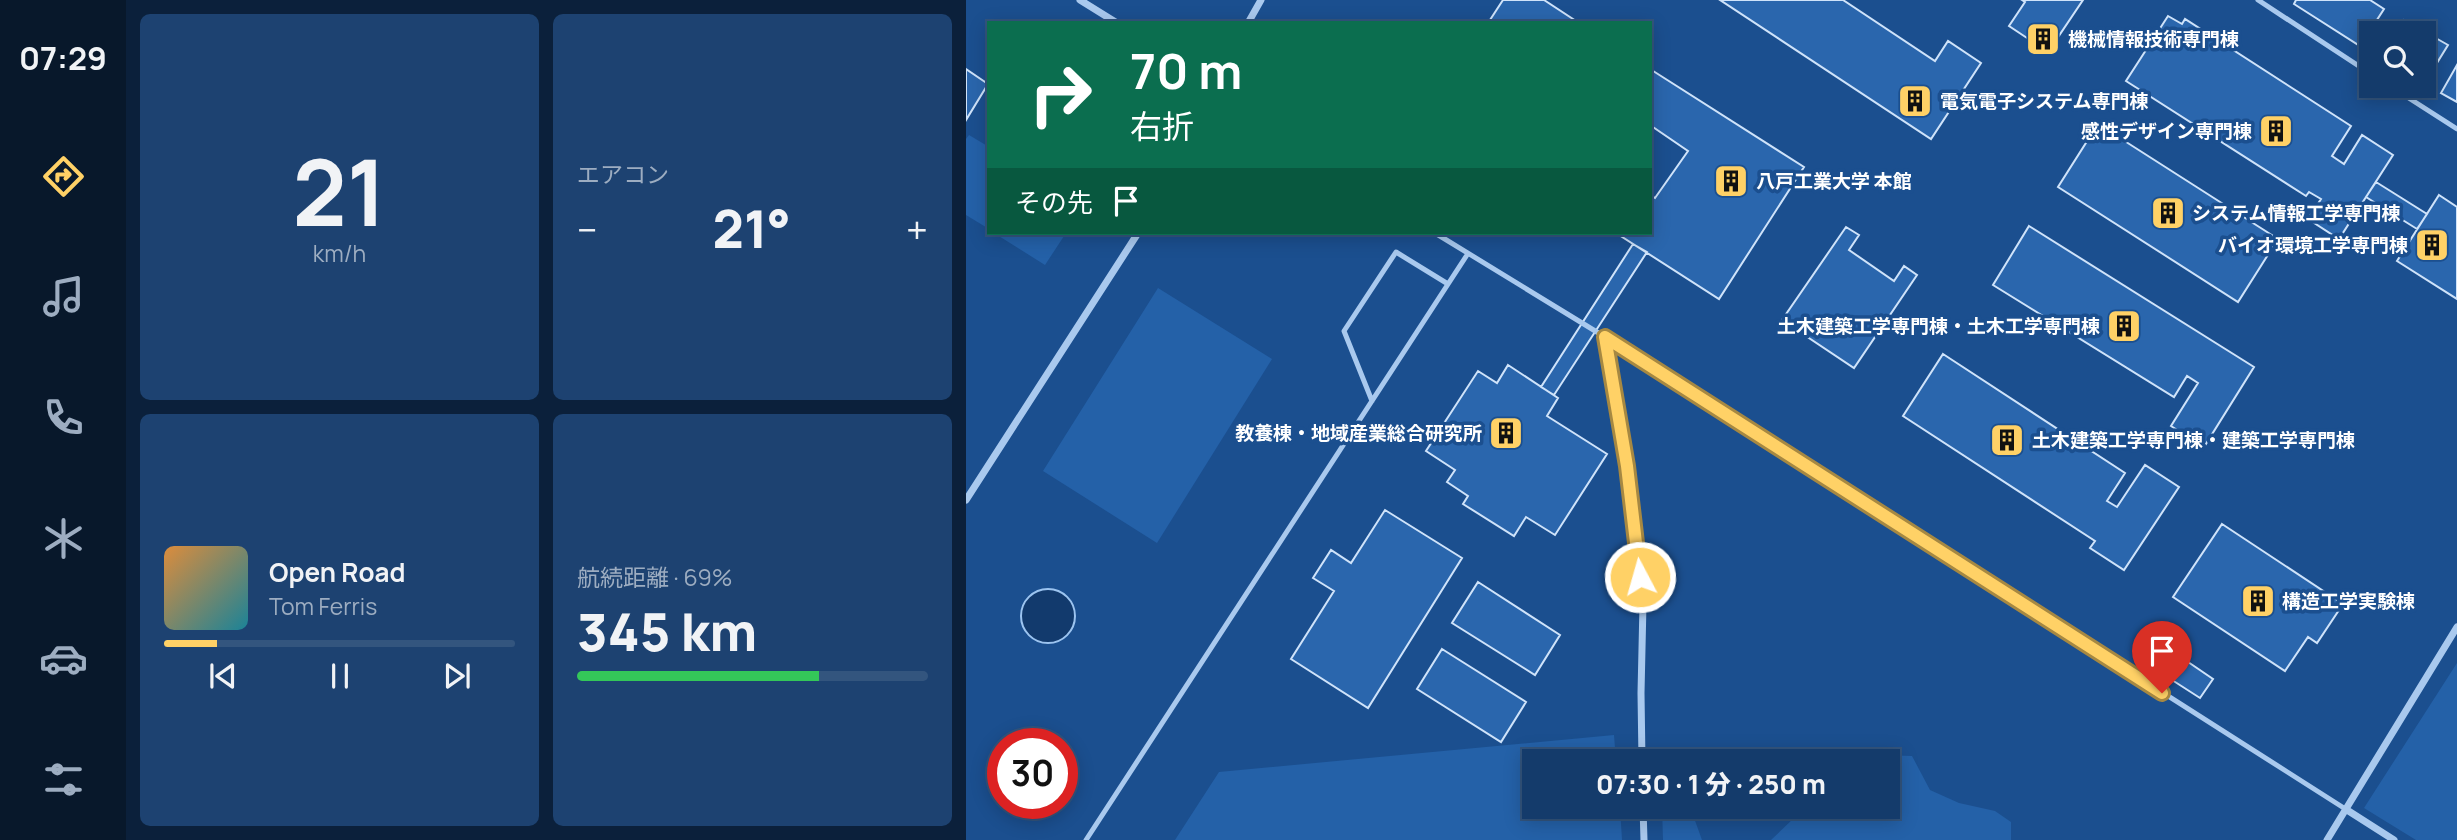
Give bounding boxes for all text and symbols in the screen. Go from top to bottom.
building icon: 機械情報技術専門棟 [2024,20,2062,58]
map controls [2359,21,2436,98]
button: search [2359,21,2436,98]
place label: 機械情報技術専門棟 [2068,26,2239,52]
text: 07:29 [19,36,107,80]
text: 70 m [1130,37,1242,104]
icon: right [1015,49,1106,140]
building icon: 電気電子システム専門棟 [1896,82,1934,120]
place label: 電気電子システム専門棟 [1940,88,2148,114]
text: 右折 [1130,104,1194,148]
building icon: 感性デザイン専門棟 [2257,112,2295,150]
place label: 感性デザイン専門棟 [2081,118,2252,144]
text: 21 [292,129,387,253]
icon: directions [39,152,88,201]
text: エアコン [577,158,669,190]
building icon: 八戸工業大学 本館 [1712,162,1750,200]
place label: 八戸工業大学 本館 [1756,168,1912,194]
icon: arrive [1107,182,1145,220]
text: その先 [1015,184,1093,220]
text: 21° [713,193,791,264]
building icon: システム情報工学専門棟 [2149,194,2187,232]
place label: システム情報工学専門棟 [2192,200,2400,226]
text: − [577,203,598,255]
text: + [906,203,928,255]
building icon: バイオ環境工学専門棟 [2413,226,2451,264]
place label: バイオ環境工学専門棟 [2218,232,2408,258]
text: km/h [313,237,366,269]
icon: music [39,272,88,321]
building icon: 土木建築工学専門棟・土木工学専門棟 [2105,307,2143,345]
place label: 土木建築工学専門棟・土木工学専門棟 [1777,313,2100,339]
icon: phone [39,393,88,442]
building icon: 教養棟・地域産業総合研究所 [1487,414,1525,452]
place label: 教養棟・地域産業総合研究所 [1235,420,1482,446]
building icon: 土木建築工学専門棟・建築工学専門棟 [1988,421,2026,459]
place label: 土木建築工学専門棟・建築工学専門棟 [2032,427,2355,453]
icon: climate [39,514,88,563]
position arrow [1603,540,1677,614]
text: Open Road [269,554,405,590]
text: 航続距離 · 69% [577,561,732,593]
building icon: 構造工学実験棟 [2239,582,2277,620]
place label: 構造工学実験棟 [2282,588,2415,614]
text: Tom Ferris [269,590,377,622]
text: 345 km [577,596,757,667]
pin [2132,621,2192,693]
icon: arrive [2143,632,2181,670]
icon: car [39,634,88,683]
icon: previous [204,657,242,695]
icon: pause [321,657,359,695]
icon: next [438,657,476,695]
speed limit sign: 30 [987,728,1078,819]
icon: filters [39,755,88,804]
text: 07:30 · 1 分 · 250 m [1596,766,1826,802]

